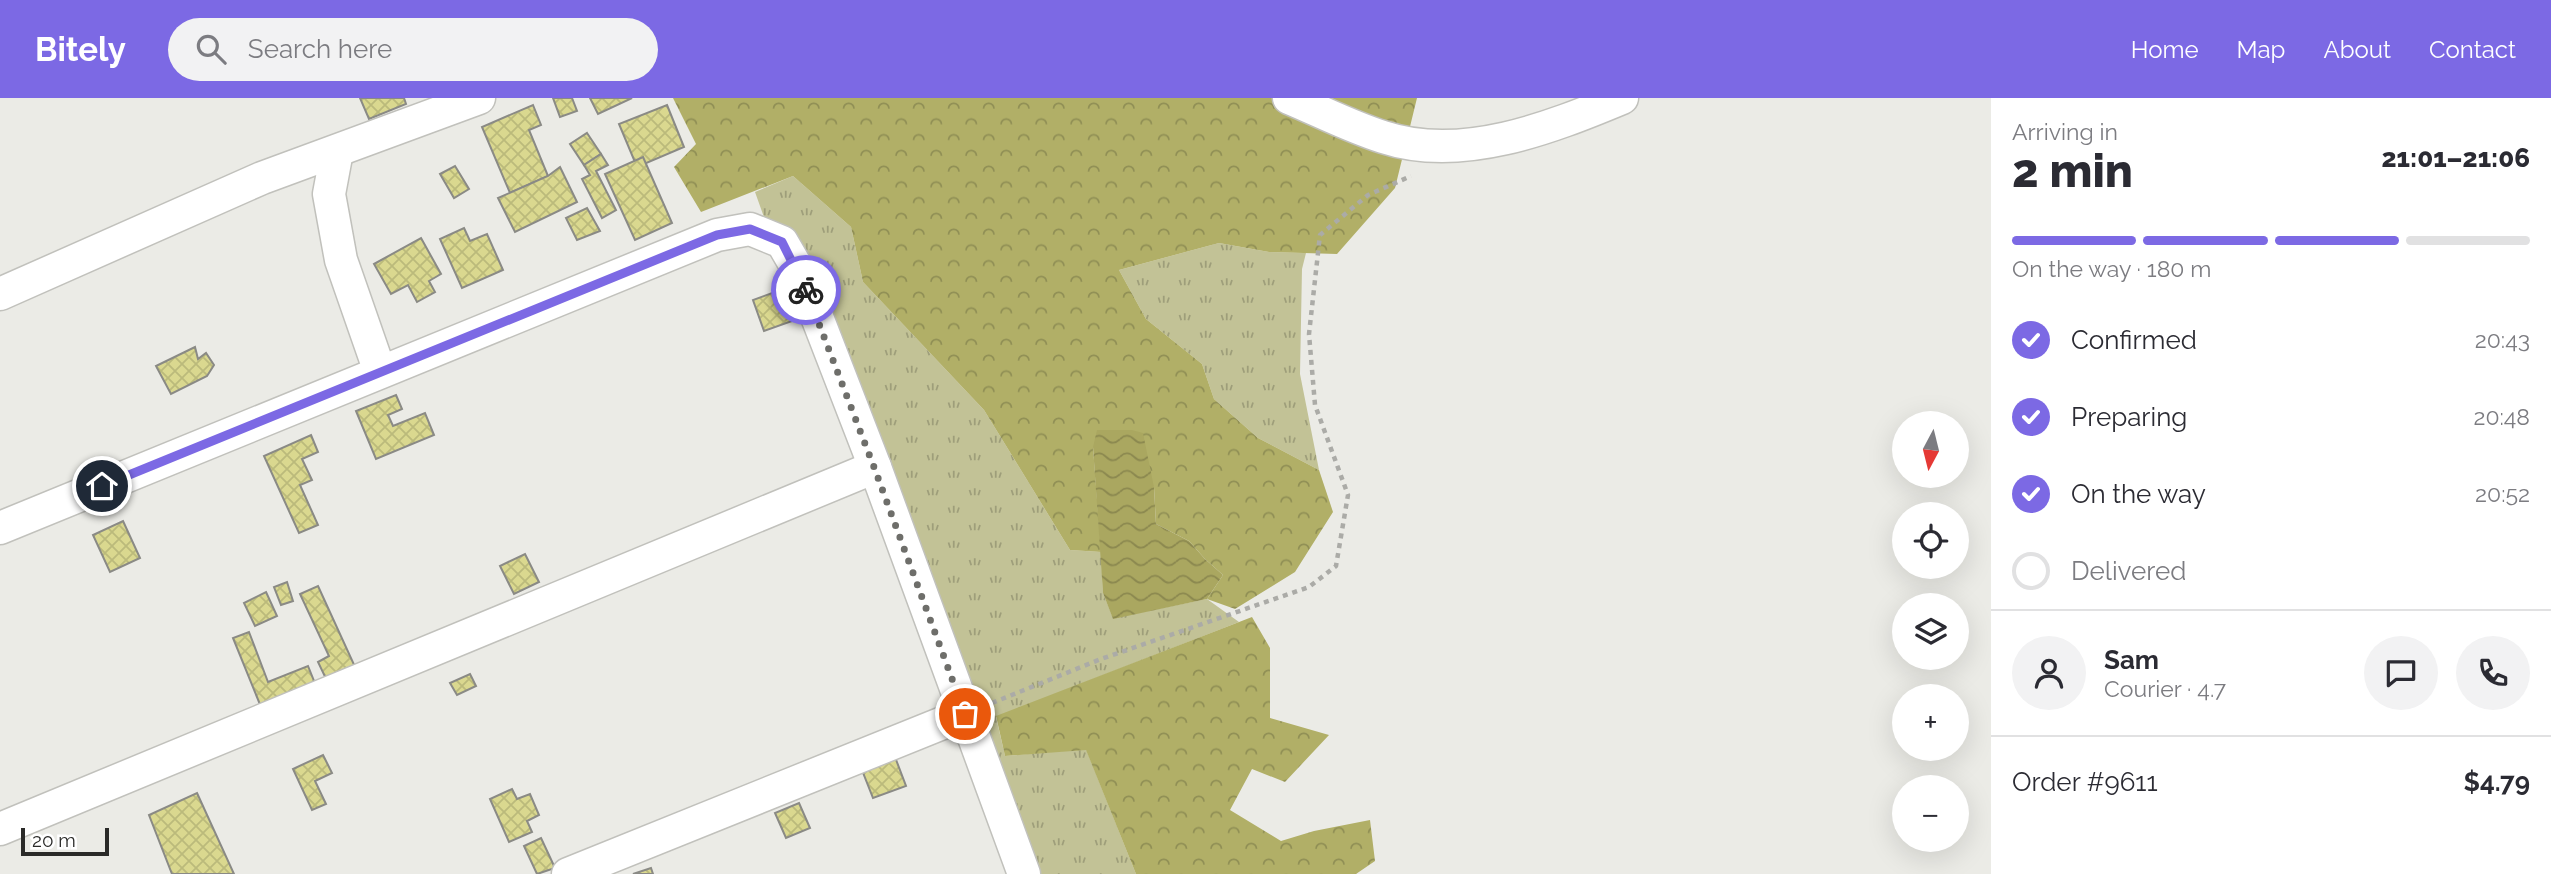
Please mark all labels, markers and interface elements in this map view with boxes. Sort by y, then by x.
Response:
search box [168,18,658,81]
text: Bitely [35,30,126,69]
icon: search [192,30,230,68]
text: Search here [248,34,392,64]
text: Home [2131,35,2199,64]
text: Map [2237,35,2285,64]
text: About [2323,35,2391,64]
text: Contact [2429,35,2516,64]
text: Arriving in [2012,118,2118,145]
text: 21:01–21:06 [2382,143,2530,173]
text: 2 min [2012,144,2133,198]
courier [771,255,841,325]
text: On the way · 180 m [2012,255,2211,282]
icon: bike [787,271,825,309]
icon: check [2012,321,2050,359]
text: Confirmed [2071,325,2197,355]
text: 20:43 [2475,326,2530,353]
icon: check [2012,398,2050,436]
text: Preparing [2071,402,2187,432]
text: 20:48 [2473,403,2530,430]
north arrow [1892,411,1969,488]
map controls [1892,411,1969,852]
pin [72,456,132,516]
icon: home [83,467,121,505]
icon: check [2012,475,2050,513]
text: On the way [2071,479,2206,509]
text: 20:52 [2475,480,2530,507]
button: locate [1892,502,1969,579]
text: Delivered [2071,556,2186,586]
button: layers [1892,593,1969,670]
button: person [2012,636,2086,710]
button: chat [2364,636,2438,710]
button: phone [2456,636,2530,710]
text: Sam [2104,645,2159,675]
text: Courier · 4.7 [2104,675,2226,702]
pin [935,684,995,744]
button: + [1892,684,1969,761]
icon: bag [946,695,984,733]
text: Order #9611 [2012,767,2158,797]
text: $4.79 [2463,767,2530,797]
button: − [1892,775,1969,852]
scale bar [21,825,108,857]
text: 20 m [32,829,76,851]

